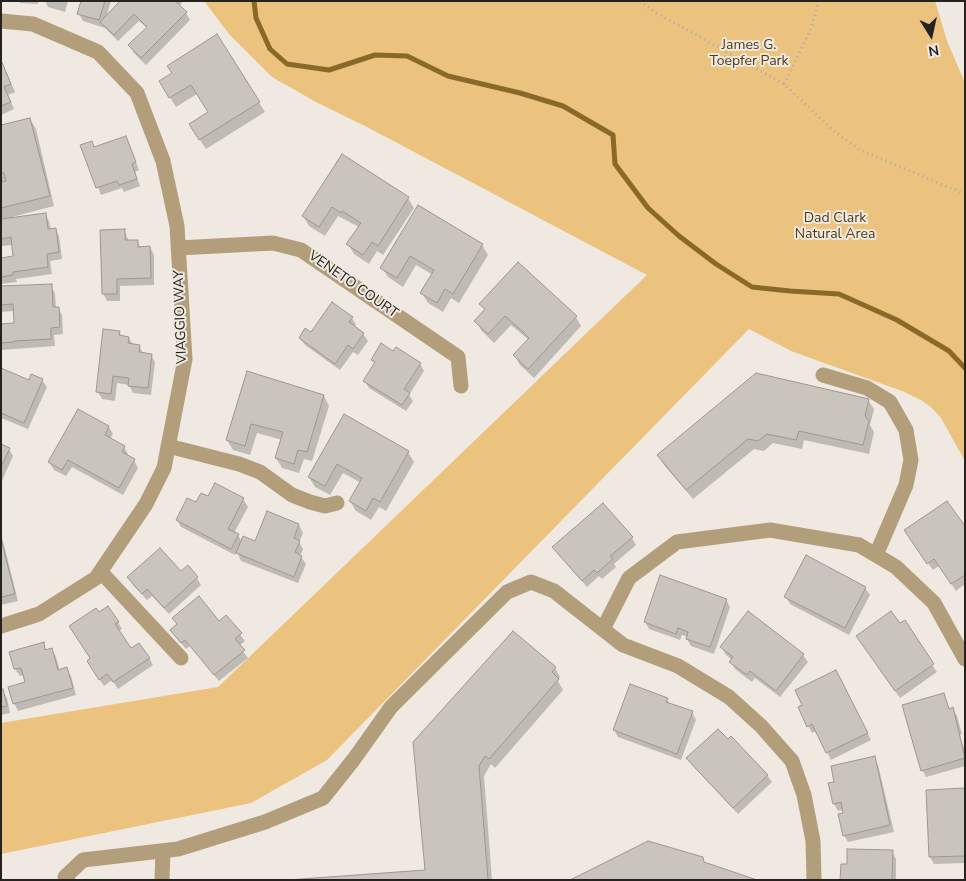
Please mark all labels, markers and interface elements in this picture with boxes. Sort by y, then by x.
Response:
north arrow [906,10,956,60]
park label: James G. Toepfer Park [709,38,789,70]
text: N [927,40,941,61]
park label: Dad Clark Natural Area [795,211,875,243]
street label: VENETO COURT [305,248,401,322]
street label: VIAGGIO WAY [171,270,191,364]

